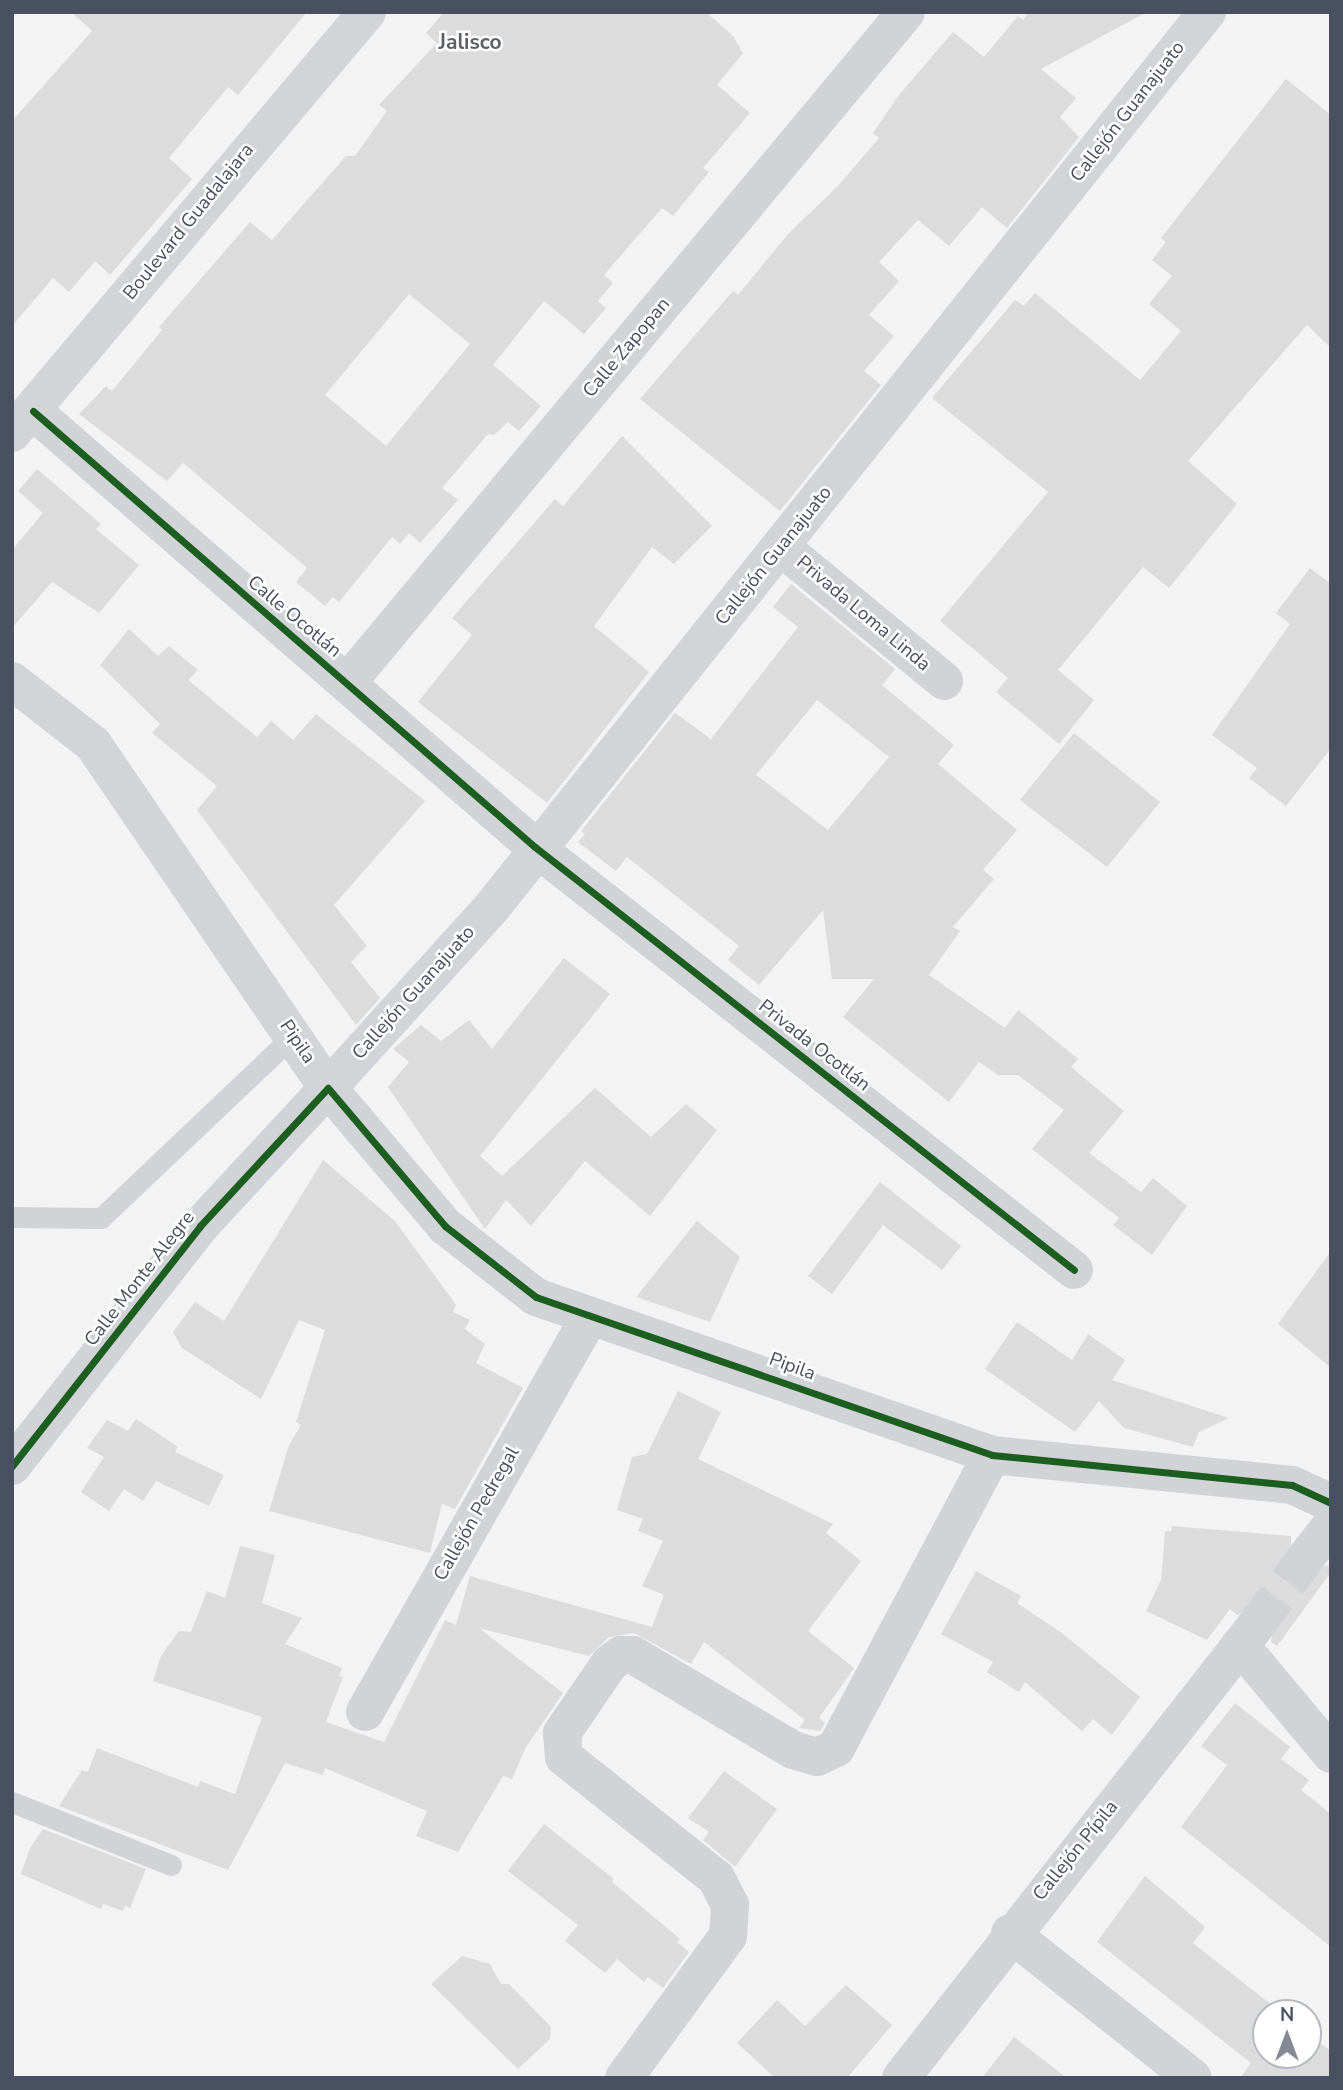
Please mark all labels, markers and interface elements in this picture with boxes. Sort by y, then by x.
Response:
district label: Jalisco [438,29,502,55]
street label: Callejón Guanajuato [1066,37,1190,187]
street label: Boulevard Guadalajara [119,139,259,305]
street label: Calle Zapopan [579,293,675,403]
street label: Callejón Guanajuato [711,482,837,630]
street label: Privada Loma Linda [792,551,934,677]
street label: Calle Ocotlán [242,571,346,663]
street label: Callejón Guanajuato [348,921,480,1065]
street label: Privada Ocotlán [754,995,874,1097]
street label: Pipila [274,1016,320,1068]
street label: Calle Monte Alegre [80,1207,200,1351]
street label: Pipila [766,1348,818,1386]
street label: Callejón Pedregal [429,1443,525,1585]
street label: Callejón Pípila [1029,1796,1123,1906]
north arrow [1252,1999,1322,2069]
text: N [1280,2002,1294,2028]

